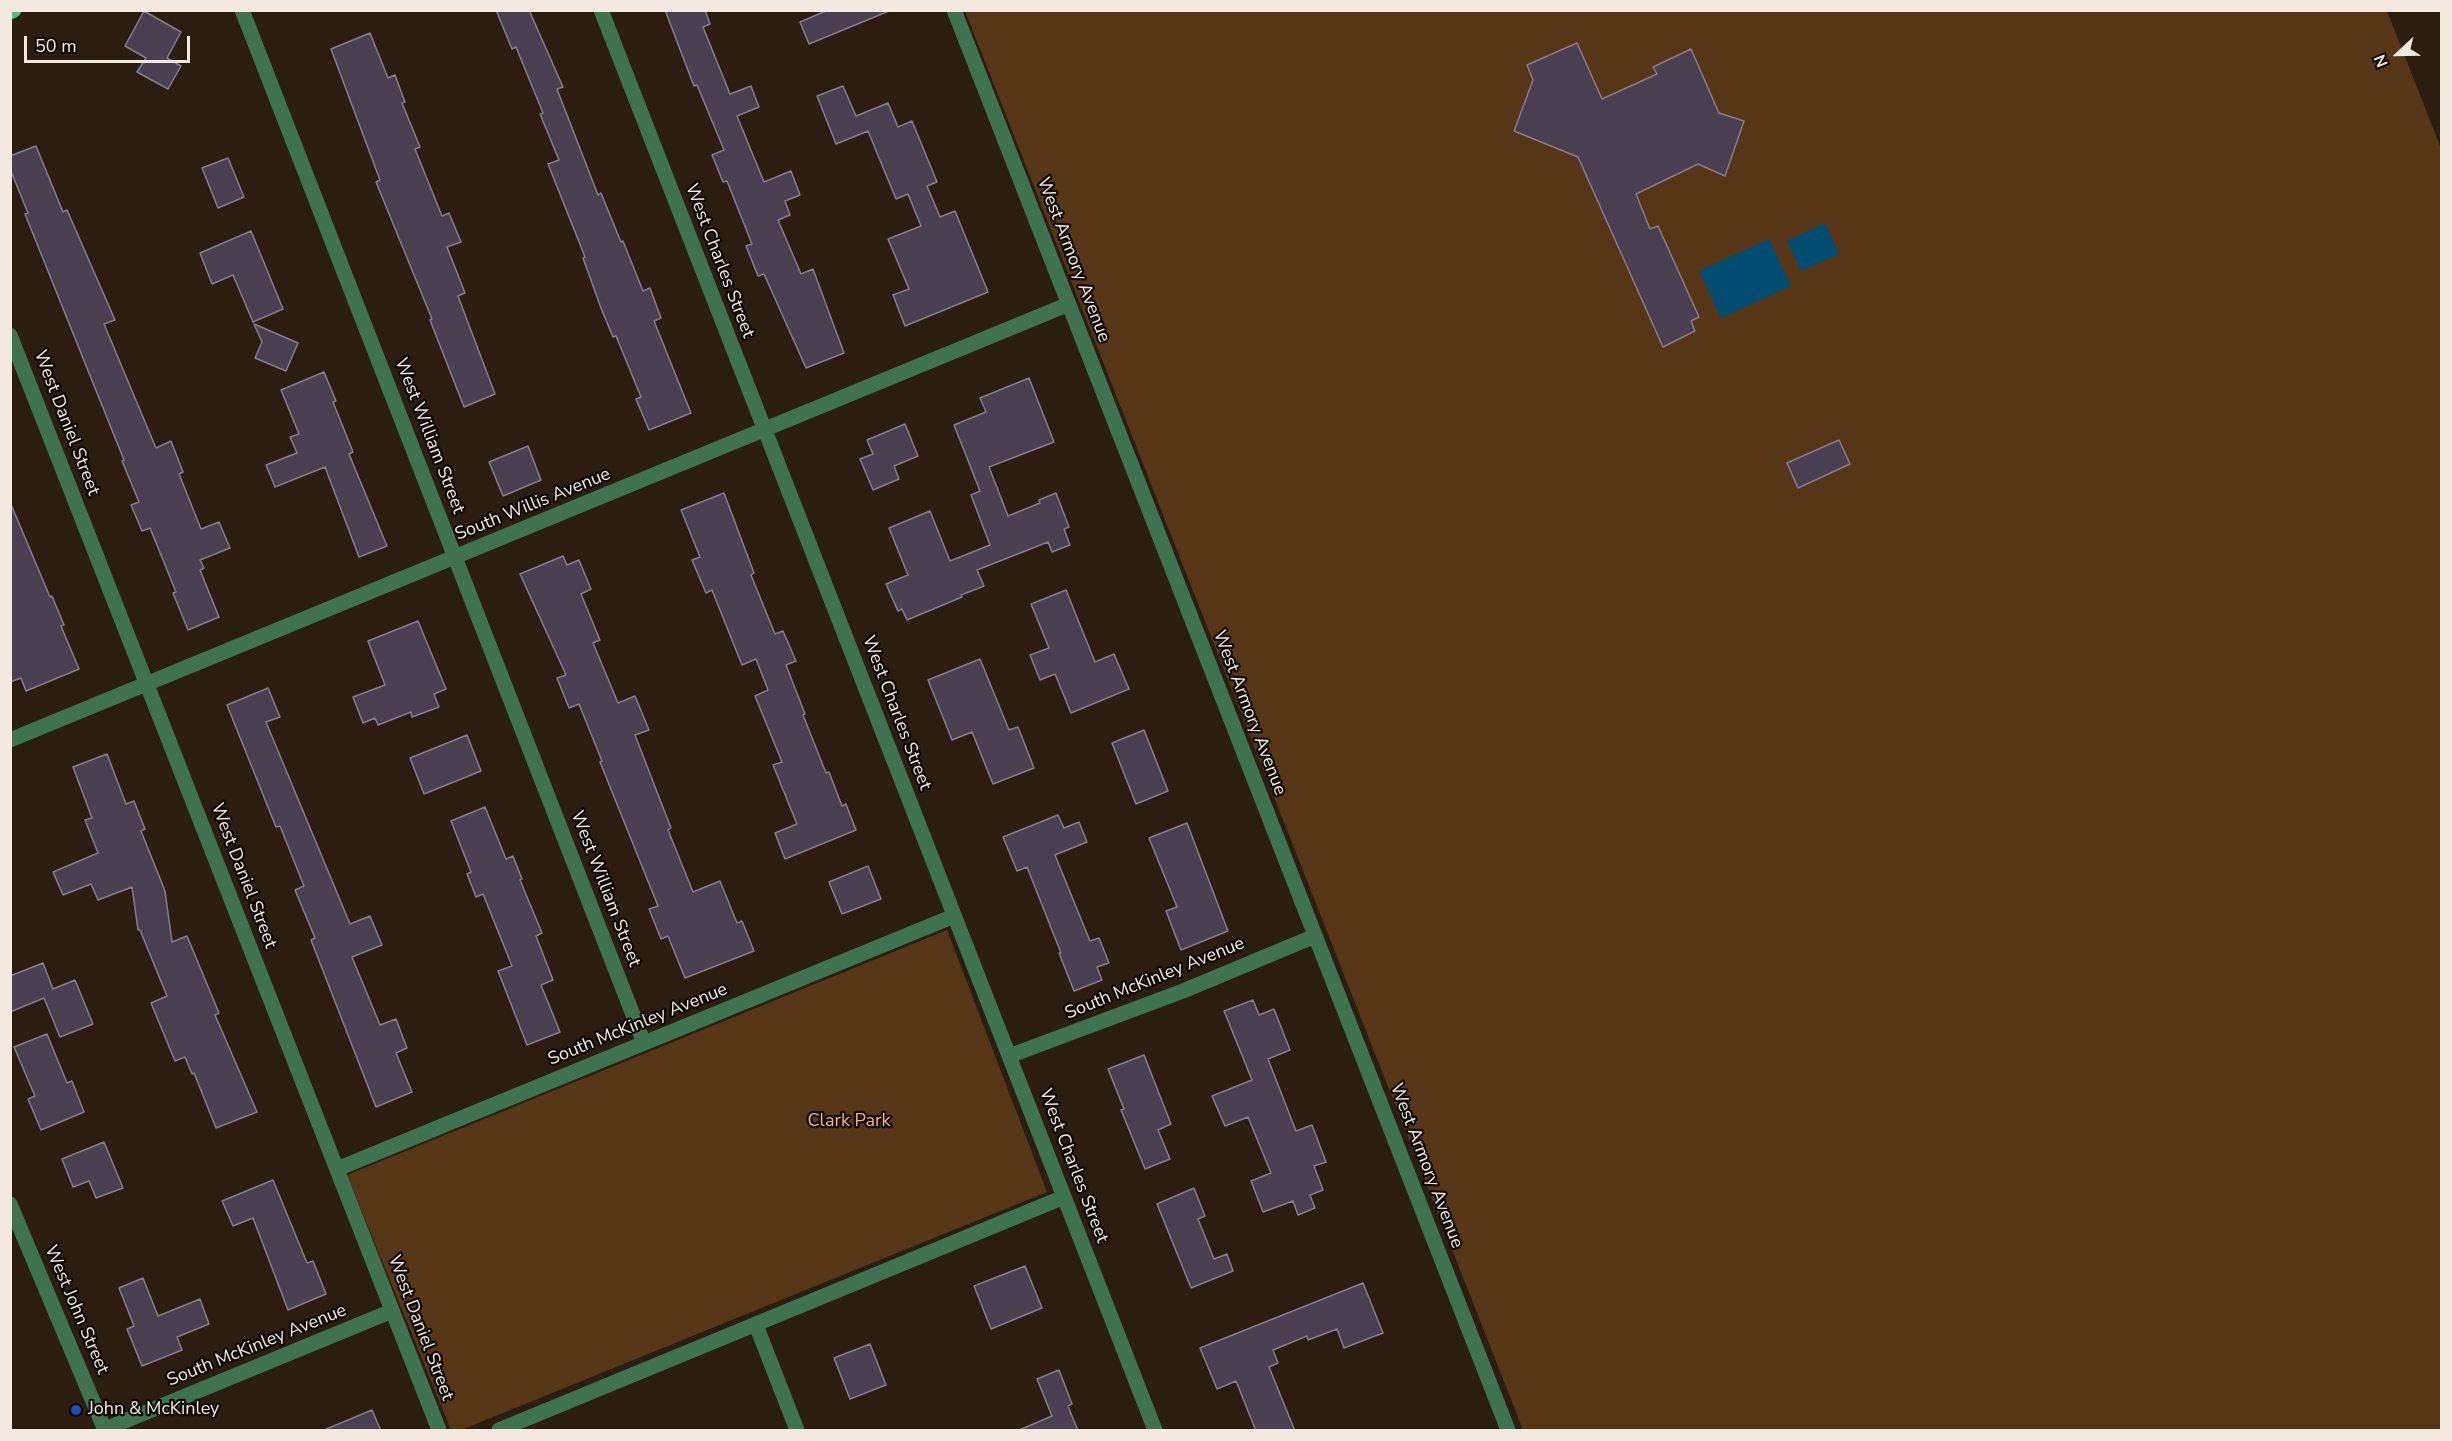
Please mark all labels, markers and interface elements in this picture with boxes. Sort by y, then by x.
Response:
scale bar [27,24,194,62]
north arrow [2368,24,2428,84]
text: 50 m [35,34,77,58]
text: N [2369,51,2394,70]
street label: West Armory Avenue [1032,174,1114,346]
street label: West Charles Street [680,181,758,341]
street label: West Daniel Street [28,347,104,499]
street label: West William Street [389,355,469,517]
street label: South Willis Avenue [452,464,614,546]
street label: West Armory Avenue [1208,627,1290,799]
street label: West Charles Street [857,633,935,793]
street label: West Daniel Street [205,800,281,952]
street label: West William Street [565,808,645,970]
street label: South McKinley Avenue [1062,933,1248,1025]
street label: South McKinley Avenue [545,979,731,1071]
street label: West Armory Avenue [1385,1080,1467,1252]
street label: West Charles Street [1034,1086,1112,1246]
park label: Clark Park [808,1111,890,1133]
street label: West John Street [39,1242,113,1378]
street label: West Daniel Street [382,1252,458,1404]
street label: South McKinley Avenue [164,1300,350,1392]
place label: John & McKinley [88,1399,219,1421]
marker: John & McKinley [69,1403,83,1417]

